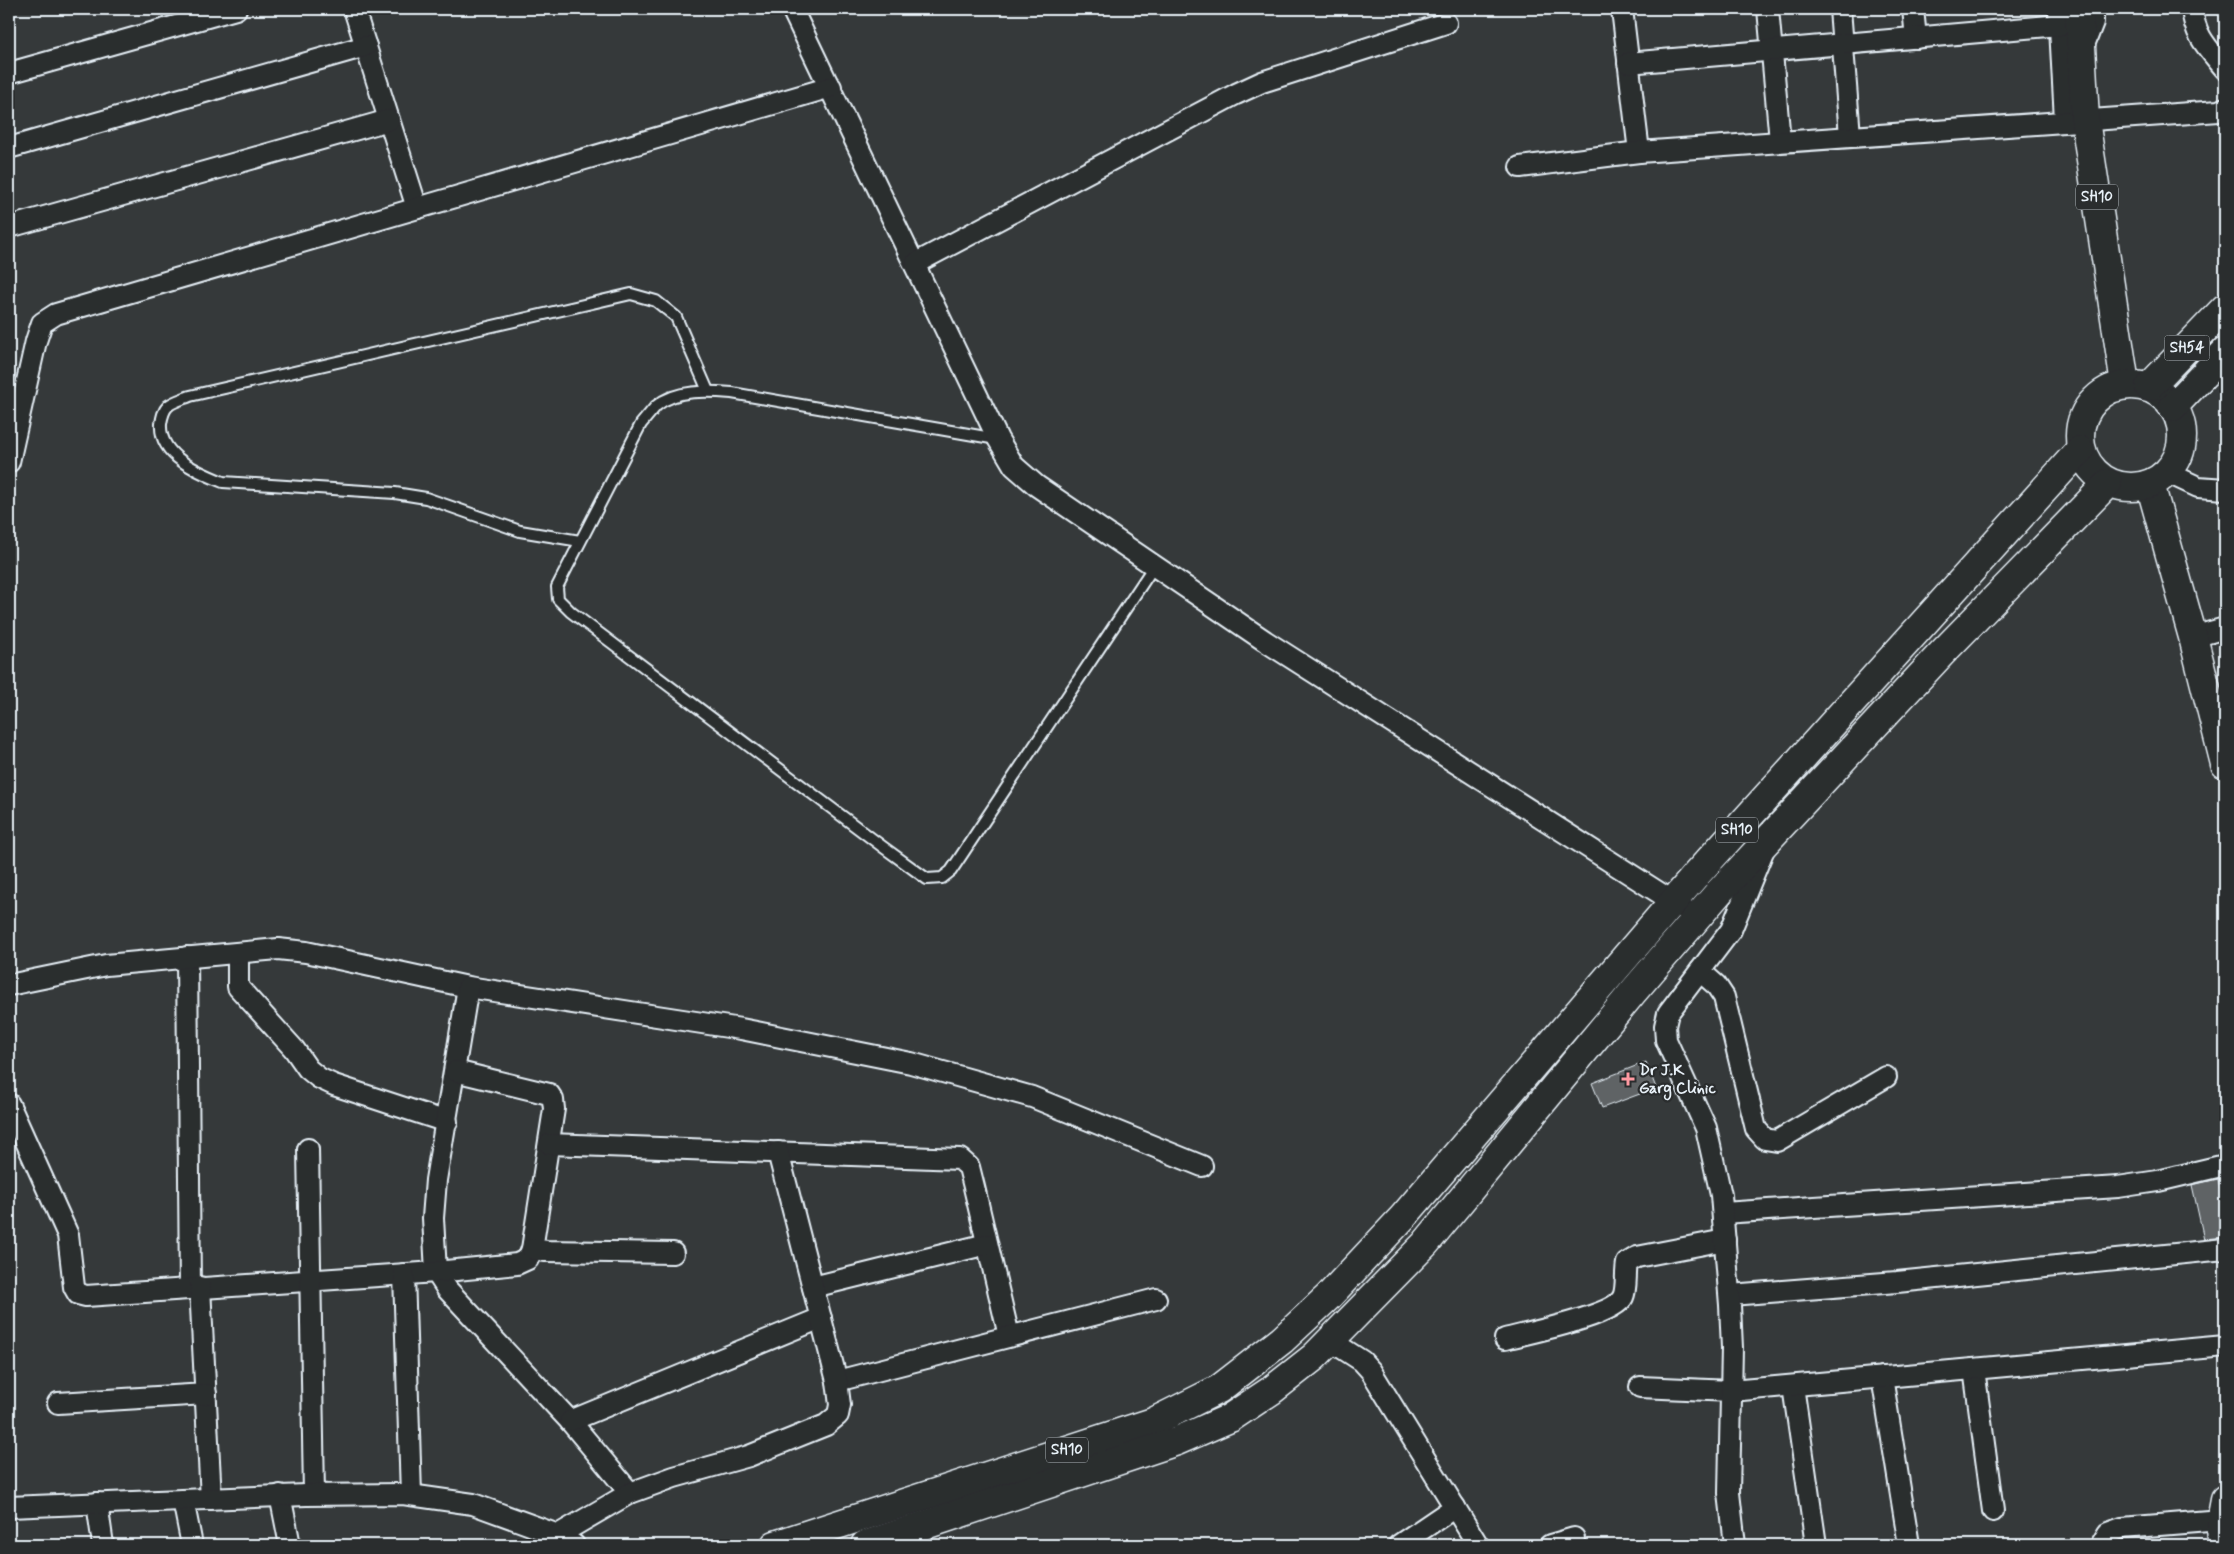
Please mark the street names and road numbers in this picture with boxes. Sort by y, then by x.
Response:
road number: SH10 [2076,184,2118,210]
road number: SH54 [2164,336,2210,360]
road number: SH10 [1716,818,1758,842]
road number: SH10 [1046,1438,1088,1462]

